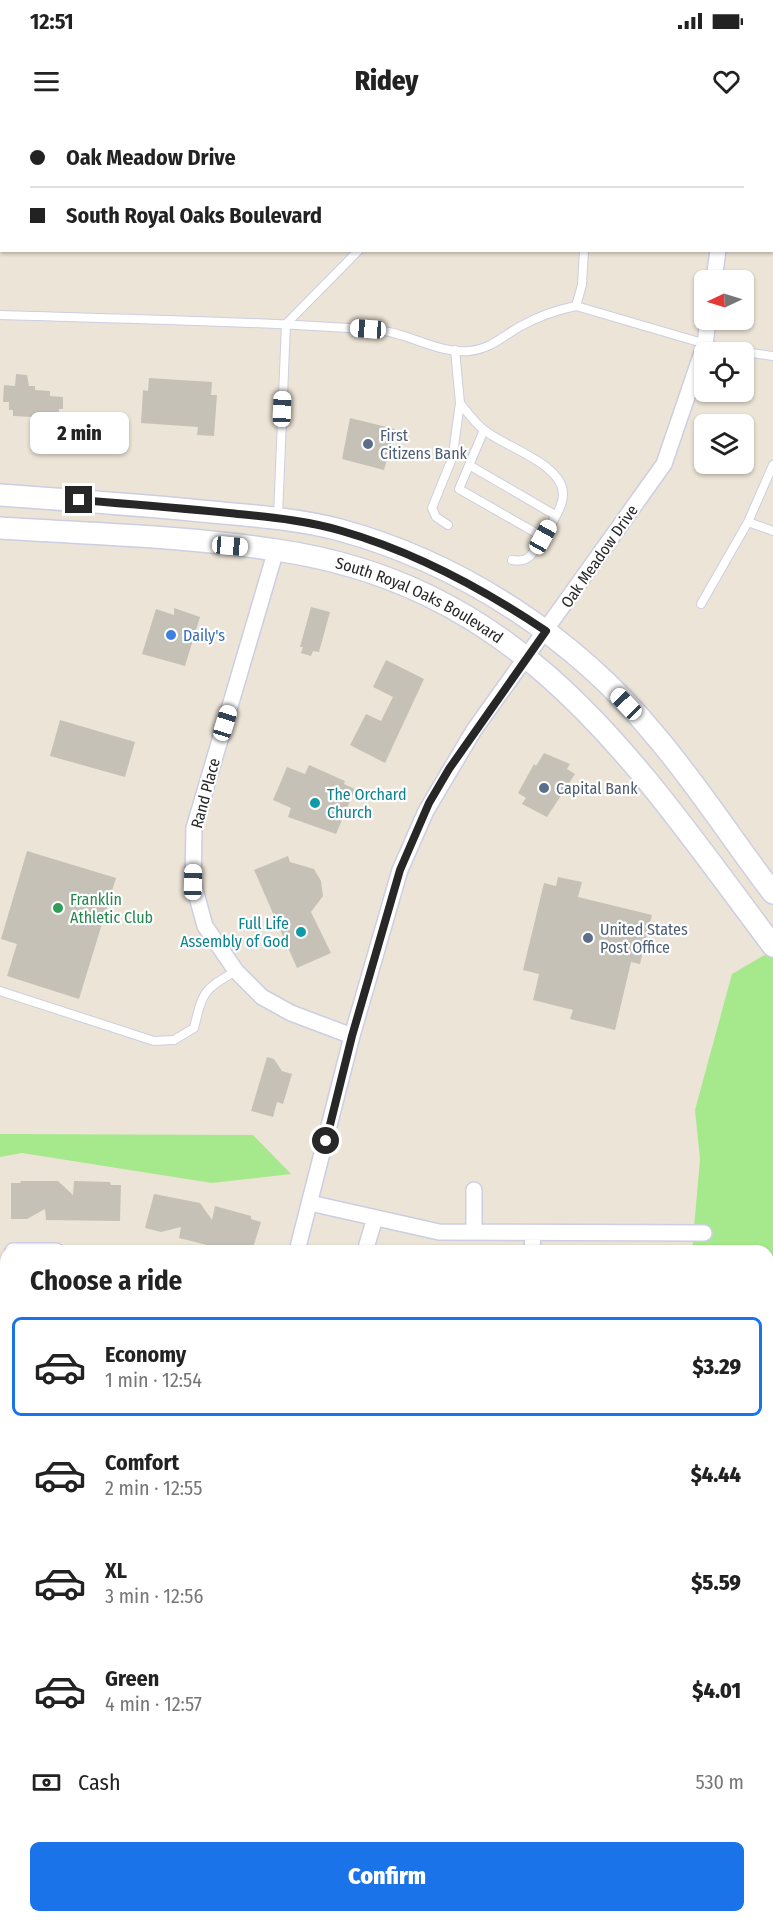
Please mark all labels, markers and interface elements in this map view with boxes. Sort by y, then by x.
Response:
text: 12:51 [30,8,74,35]
icon: menu [30,65,63,98]
text: Ridey [355,65,418,97]
icon: heart [710,65,743,98]
text: Oak Meadow Drive [66,144,236,171]
text: South Royal Oaks Boulevard [66,202,322,229]
north arrow [694,270,754,330]
map controls [694,270,754,474]
car [349,319,387,339]
button: locate [694,342,754,402]
car [272,391,292,427]
callout: 2 min [29,413,128,455]
button: layers [694,414,754,474]
text: 2 min [57,421,102,445]
place label: First Citizens Bank [380,426,468,463]
marker: First Citizens Bank [361,437,375,451]
route end [65,486,92,513]
street label: Oak Meadow Drive [557,501,642,611]
car [526,517,560,557]
car [211,535,249,557]
street label: South Royal Oaks Boulevard [334,553,507,647]
place label: Daily's [183,626,225,645]
marker: Daily's [164,628,178,642]
car [607,685,645,723]
car [211,703,239,743]
street label: Rand Place [187,756,224,830]
place label: Capital Bank [556,779,638,798]
marker: Capital Bank [537,781,551,795]
place label: The Orchard Church [327,785,407,822]
marker: The Orchard Church [308,796,322,810]
car [184,864,202,900]
place label: Franklin Athletic Club [70,890,153,927]
marker: Franklin Athletic Club [51,901,65,915]
place label: Full Life Assembly of God [180,914,289,951]
place label: United States Post Office [600,920,688,957]
marker: Full Life Assembly of God [294,925,308,939]
marker: United States Post Office [581,931,595,945]
route start [312,1127,339,1154]
text: Choose a ride [30,1265,182,1297]
icon: car [33,1340,87,1394]
text: Economy [105,1341,186,1368]
text: $3.29 [692,1353,741,1380]
text: 1 min · 12:54 [105,1368,202,1392]
icon: car [33,1448,87,1502]
text: Comfort [105,1449,179,1476]
text: $4.44 [691,1461,741,1488]
text: 2 min · 12:55 [105,1476,202,1500]
icon: car [33,1556,87,1610]
text: XL [105,1557,127,1584]
text: $5.59 [691,1569,741,1596]
text: 3 min · 12:56 [105,1584,203,1608]
icon: car [33,1664,87,1718]
text: Green [105,1665,159,1692]
text: $4.01 [692,1677,741,1704]
text: 4 min · 12:57 [105,1692,202,1716]
icon: cash [30,1766,63,1799]
text: Cash [78,1769,121,1796]
text: 530 m [695,1770,744,1794]
button: Confirm [30,1842,744,1911]

